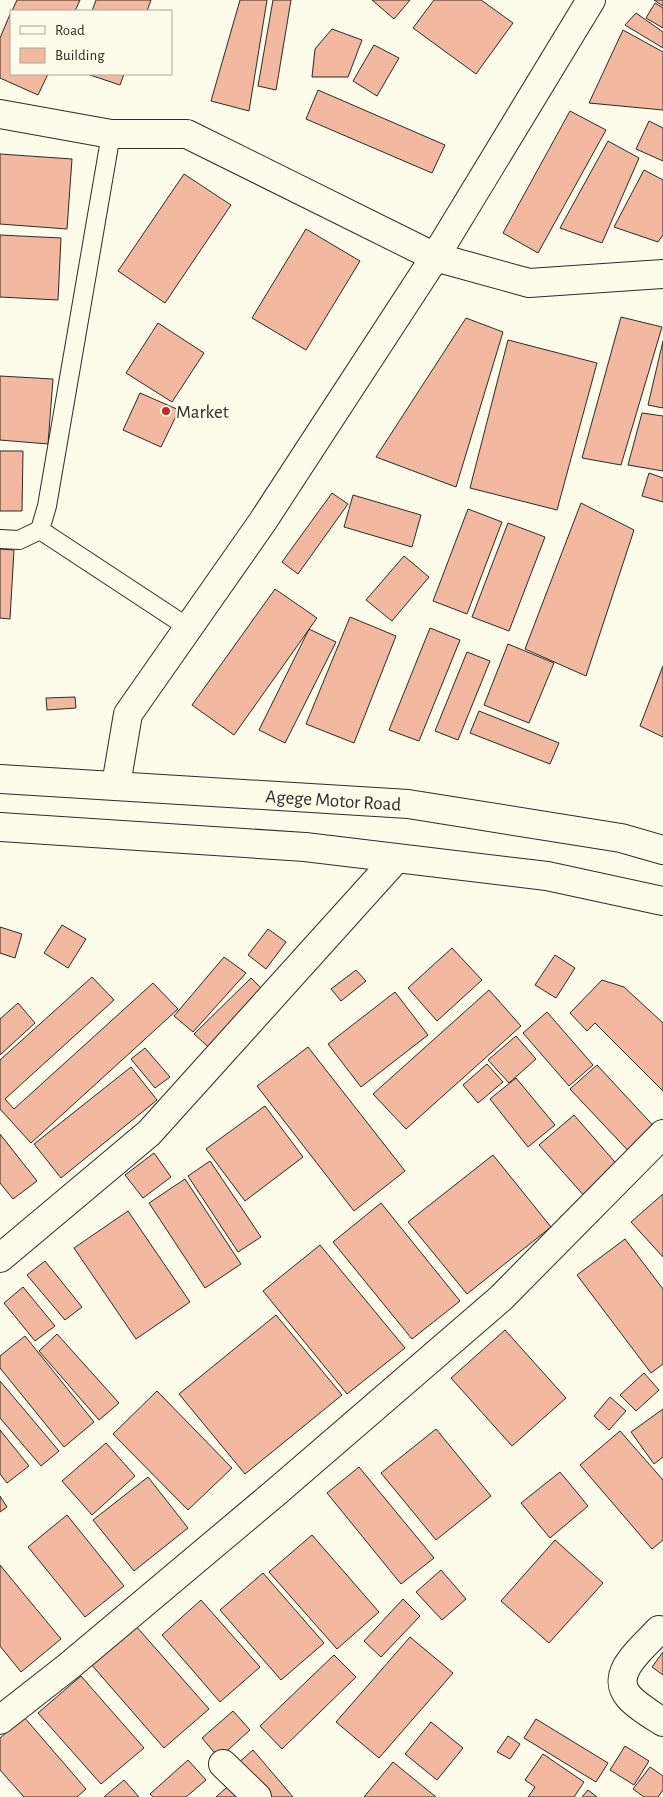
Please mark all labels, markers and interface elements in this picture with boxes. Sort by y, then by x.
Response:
legend [10,10,172,75]
text: Road [55,23,85,38]
text: Building [55,48,105,63]
place label: Market [176,403,229,422]
marker: Market [160,405,172,417]
street label: Agege Motor Road [265,787,402,815]

